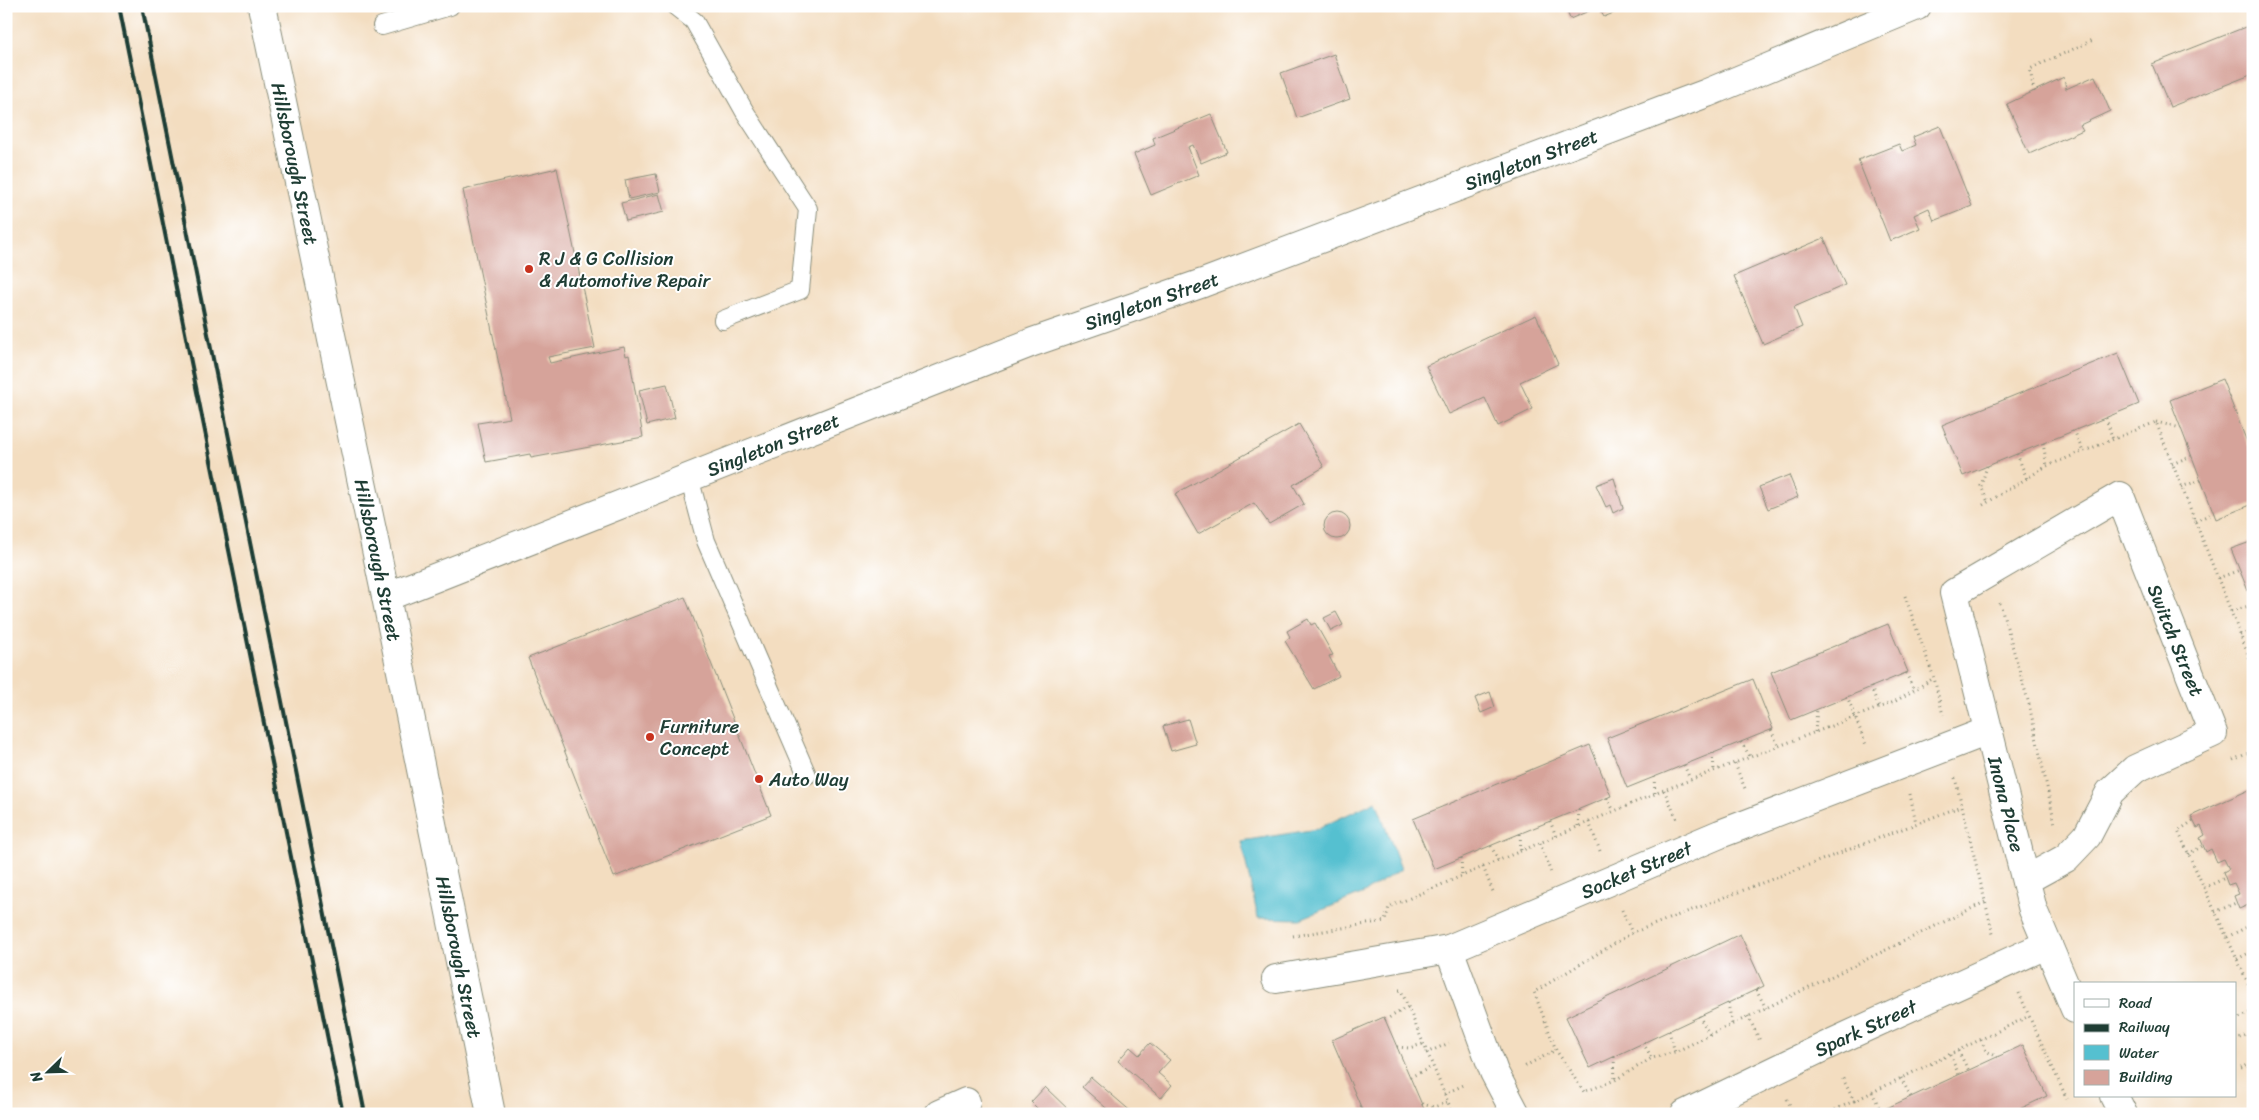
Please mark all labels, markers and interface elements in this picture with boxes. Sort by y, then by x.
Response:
street label: Hillsborough Street [261,79,328,248]
street label: Singleton Street [1460,120,1603,200]
place label: R J & G Collision & Automotive Repair [539,242,712,297]
street label: Singleton Street [1080,262,1224,340]
marker: R J & G Collision & Automotive Repair [523,263,535,275]
street label: Singleton Street [702,404,845,486]
street label: Hillsborough Street [345,476,411,644]
street label: Switch Street [2138,579,2213,701]
place label: Furniture Concept [660,710,739,765]
marker: Furniture Concept [644,731,656,743]
street label: Inona Place [1978,752,2034,856]
place label: Auto Way [768,763,849,796]
marker: Auto Way [753,773,765,785]
street label: Socket Street [1576,831,1699,908]
street label: Hillsborough Street [426,873,491,1041]
legend [2074,982,2236,1098]
street label: Spark Street [1809,990,1924,1066]
text: Road [2119,990,2152,1016]
text: Railway [2119,1014,2170,1040]
text: Water [2119,1040,2159,1066]
north arrow [22,1048,72,1098]
text: Building [2119,1064,2173,1090]
text: N [23,1067,50,1087]

